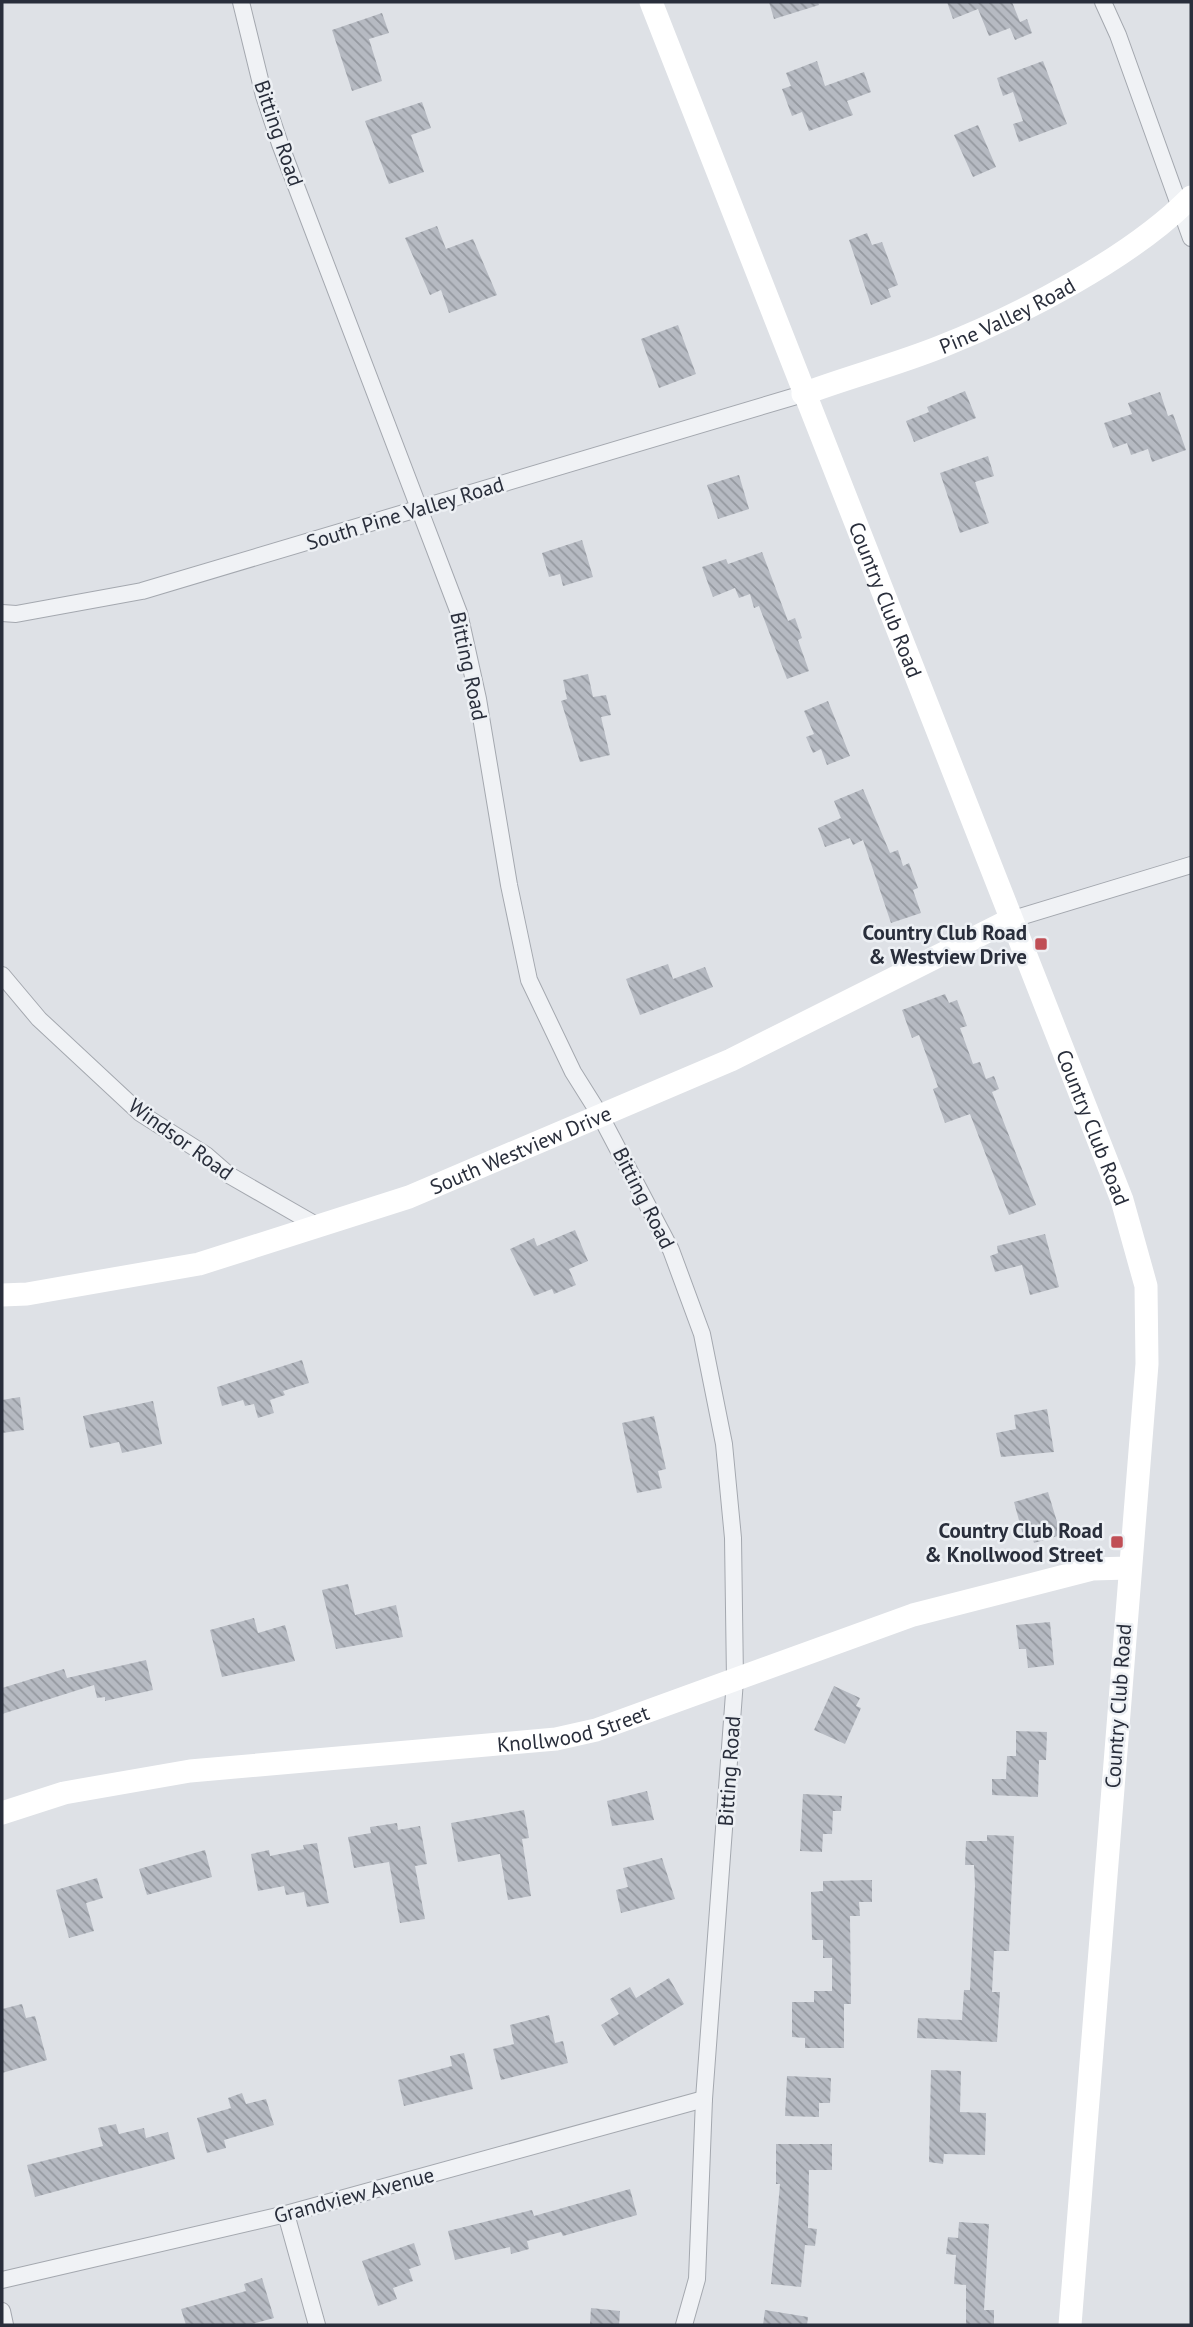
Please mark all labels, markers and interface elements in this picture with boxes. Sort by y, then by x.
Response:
street label: Bitting Road [248,76,310,190]
street label: Pine Valley Road [935,271,1080,360]
street label: South Pine Valley Road [303,470,507,556]
street label: Country Club Road [843,518,929,681]
street label: Bitting Road [444,609,494,723]
place label: Country Club Road & Westview Drive [863,919,1027,970]
marker: Country Club Road & Westview Drive [1033,936,1049,952]
street label: Country Club Road [1051,1045,1136,1209]
street label: Windsor Road [123,1092,239,1186]
street label: South Westview Drive [425,1099,615,1200]
street label: Bitting Road [607,1143,681,1253]
place label: Country Club Road & Knollwood Street [924,1517,1104,1568]
marker: Country Club Road & Knollwood Street [1109,1534,1125,1550]
street label: Country Club Road [1099,1623,1137,1789]
street label: Knollwood Street [496,1698,653,1758]
street label: Bitting Road [712,1715,746,1827]
street label: Grandview Avenue [271,2161,437,2229]

